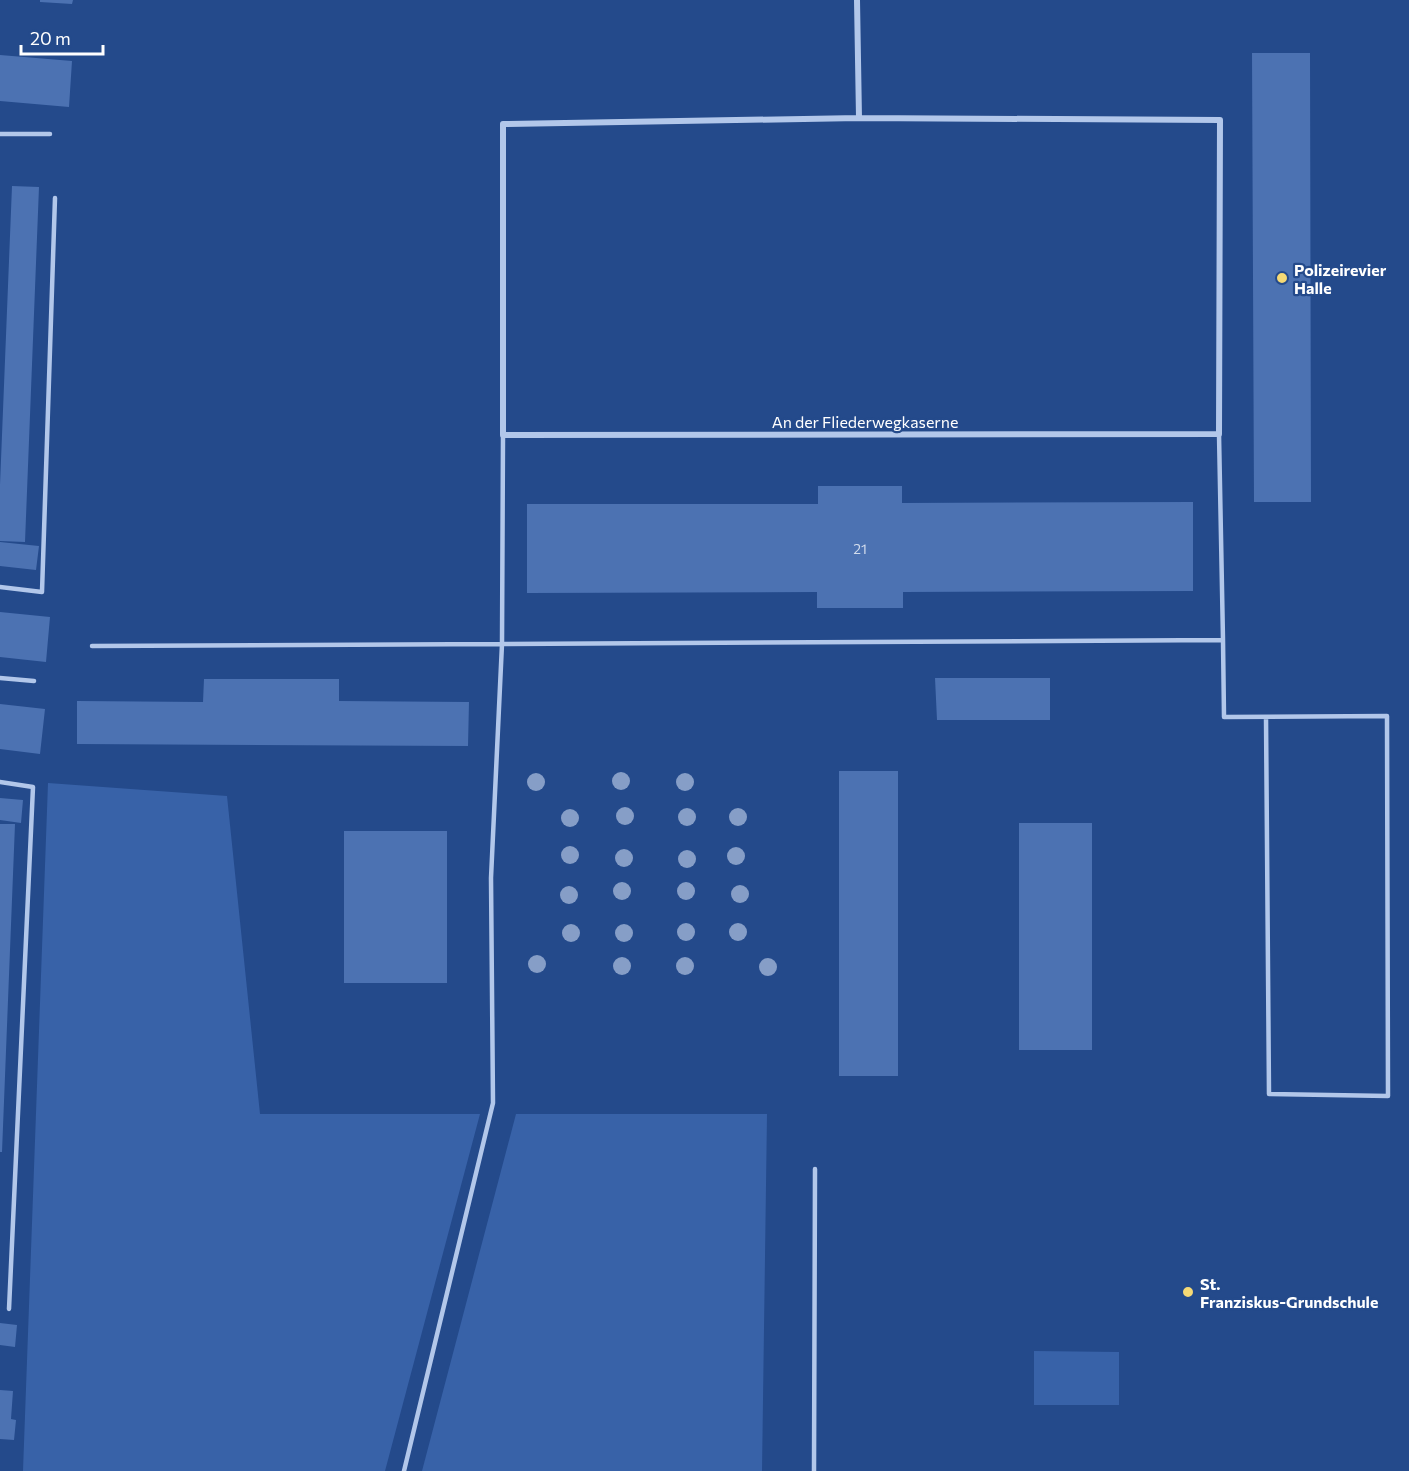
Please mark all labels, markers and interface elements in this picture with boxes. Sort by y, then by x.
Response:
scale bar [21,18,104,56]
text: 20 m [30,27,71,49]
place label: Polizeirevier Halle [1294,260,1387,297]
marker: Polizeirevier Halle [1275,271,1289,285]
street label: An der Fliederwegkaserne [772,412,958,431]
house number: 21 [853,540,867,557]
place label: St. Franziskus-Grundschule [1200,1274,1378,1311]
marker: St. Franziskus-Grundschule [1181,1285,1195,1299]

